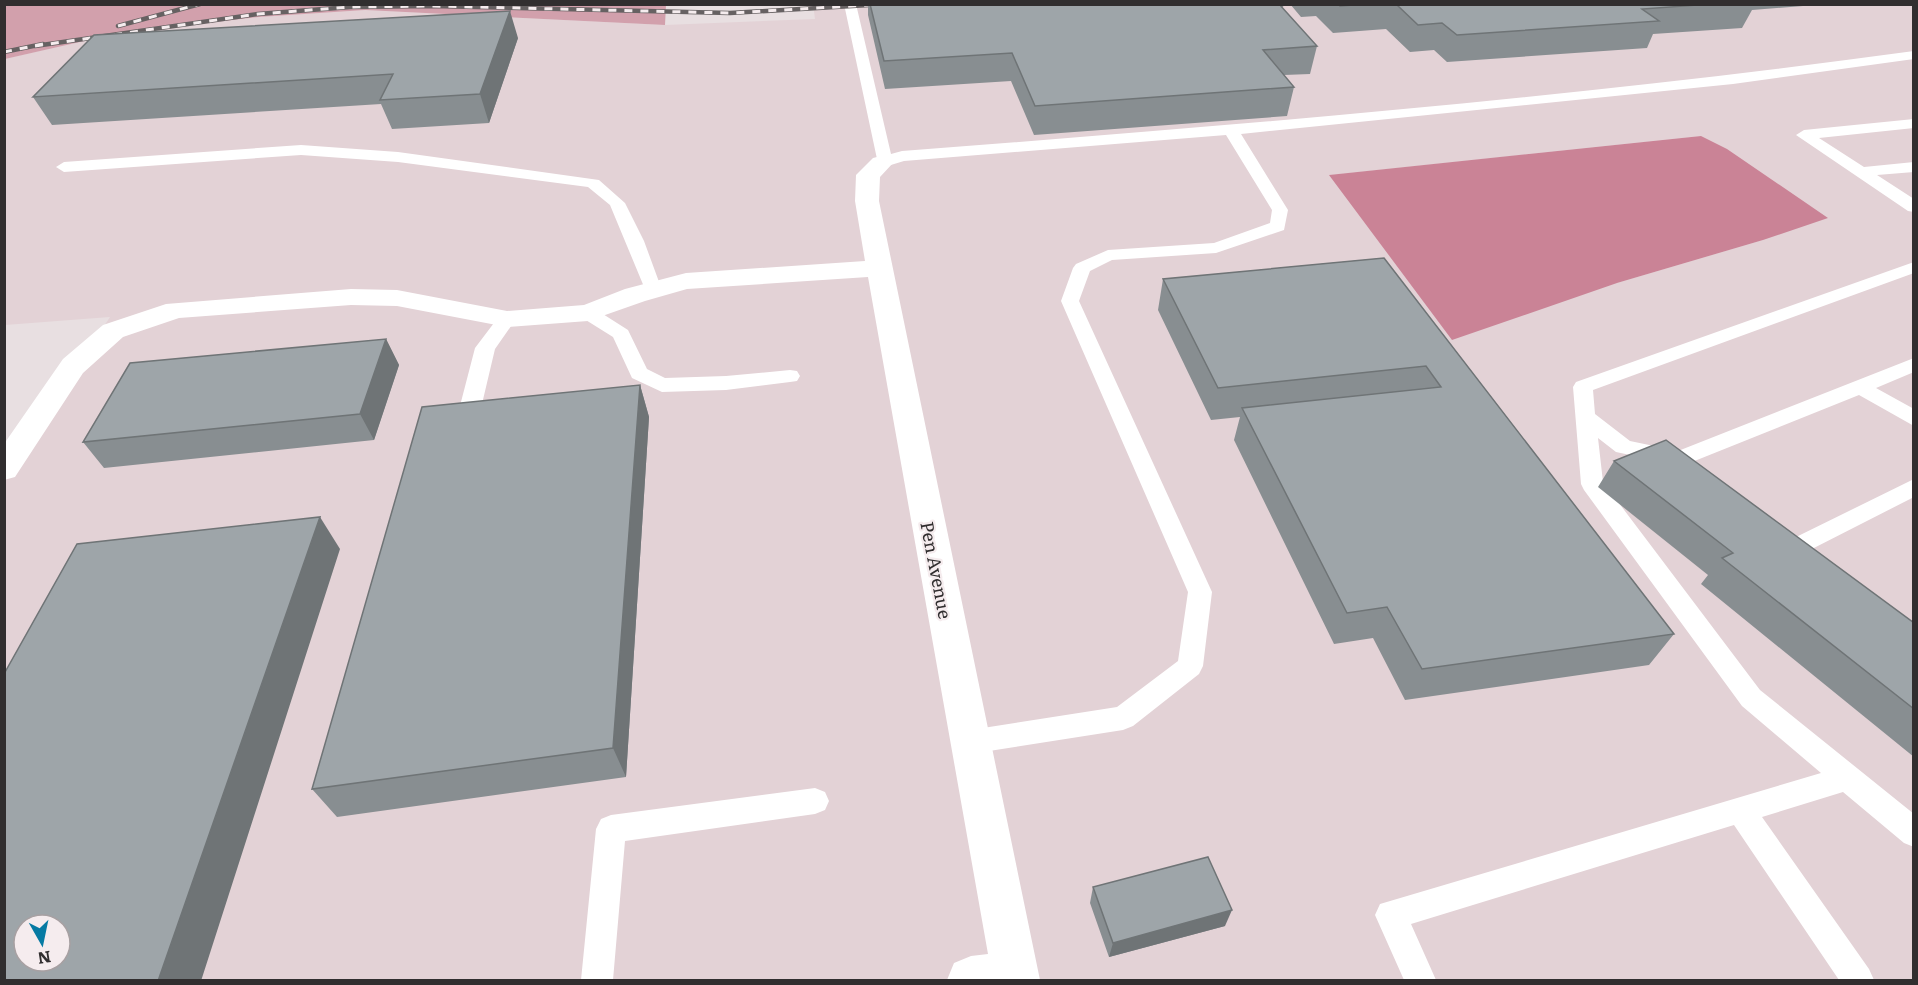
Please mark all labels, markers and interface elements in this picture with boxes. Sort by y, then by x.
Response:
street label: Pen Avenue [914,519,960,621]
north arrow [12,913,72,973]
text: N [36,946,53,972]

